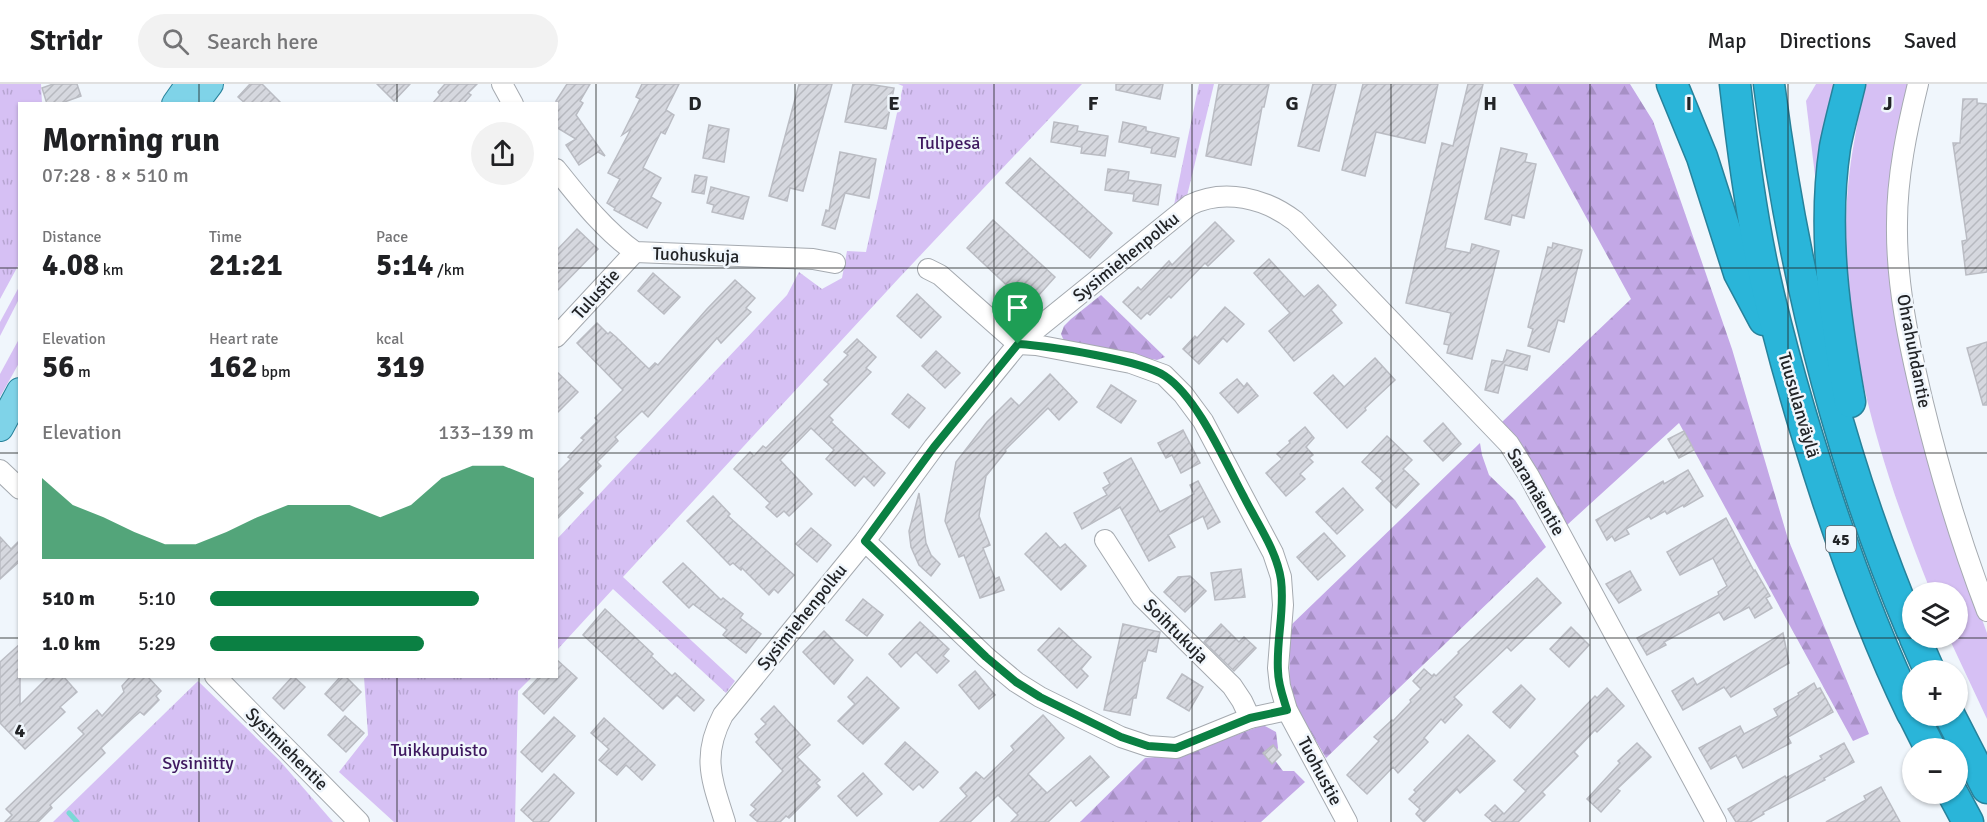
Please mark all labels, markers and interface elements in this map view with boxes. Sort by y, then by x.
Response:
search box [138,14,558,68]
text: Stridr [30,24,102,58]
icon: search [159,25,192,58]
text: Search here [207,28,318,55]
text: Map [1708,28,1746,54]
text: Directions [1779,28,1871,54]
text: Saved [1904,28,1957,54]
text: D [688,91,702,116]
text: E [888,91,900,116]
text: F [1088,91,1099,116]
text: G [1285,91,1299,116]
text: H [1483,91,1497,116]
text: I [1686,91,1692,116]
text: J [1883,91,1893,116]
text: Morning run [42,120,220,161]
button: share [471,122,534,185]
park label: Tulipesä [918,132,980,154]
text: 07:28 · 8 × 510 m [42,163,189,188]
street label: Sysimiehenpolku [1068,207,1184,307]
text: Distance [42,227,102,247]
text: Time [209,227,242,247]
text: Pace [376,227,408,247]
street label: Tuohuskuja [652,242,740,268]
text: 4.08 [42,247,99,284]
text: 21:21 [209,247,283,284]
text: 5:14 [376,247,433,284]
text: km [99,260,124,280]
text: /km [433,260,465,280]
street label: Tulustie [568,264,624,324]
pin [992,282,1043,344]
icon: arrive [1001,291,1034,324]
street label: Ohrahuhdantie [1892,292,1936,410]
text: Elevation [42,329,106,349]
text: Heart rate [209,329,278,349]
text: kcal [376,329,404,349]
text: 56 [42,349,74,386]
text: 162 [209,349,258,386]
text: 319 [376,349,425,386]
street label: Tuusulanväylä [1773,350,1825,460]
text: m [74,362,91,382]
text: bpm [258,362,291,382]
text: Elevation [42,420,122,445]
text: 133–139 m [438,420,534,445]
street label: Saramäentie [1502,444,1570,540]
road number: 45 [1826,526,1856,552]
street label: Sysimiehenpolku [752,559,852,675]
map controls [1902,582,1968,804]
button: layers [1902,582,1968,648]
text: 510 m [42,586,95,611]
text: 5:10 [138,586,176,611]
street label: Soihtukuja [1139,594,1213,668]
text: 1.0 km [42,631,100,656]
text: 5:29 [138,631,176,656]
button: + [1902,660,1968,726]
street label: Sysimiehentie [241,703,333,795]
text: 4 [15,718,26,743]
street label: Tuohustie [1293,733,1347,809]
button: − [1902,738,1968,804]
park label: Tuikkupuisto [390,739,488,761]
park label: Sysiniitty [162,752,234,774]

